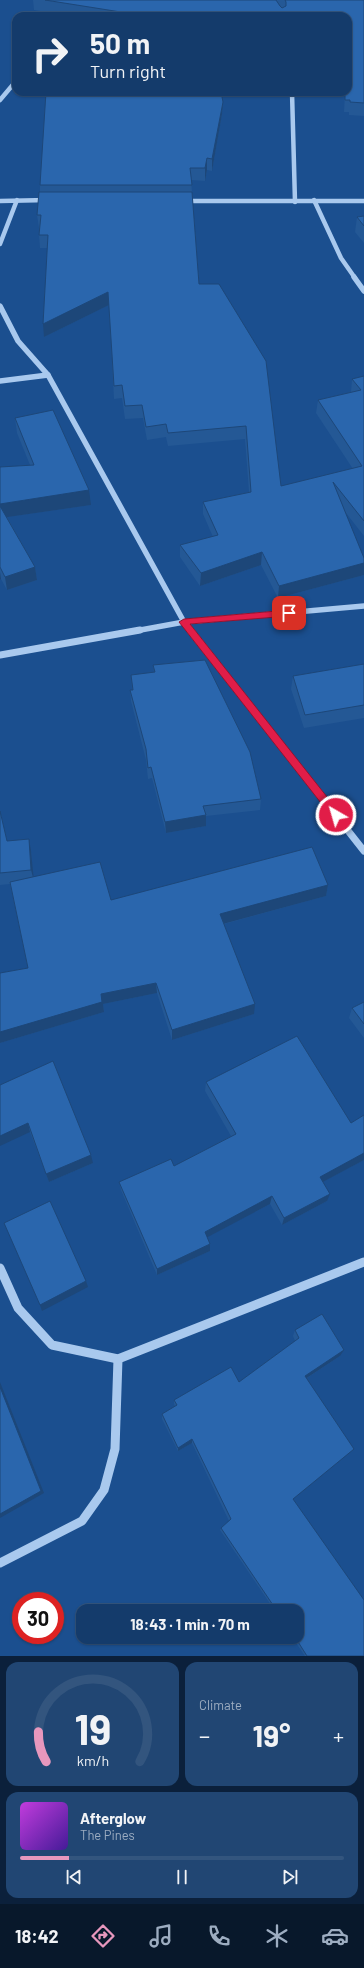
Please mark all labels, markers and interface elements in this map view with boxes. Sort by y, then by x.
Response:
text: 50 m [90,26,150,60]
icon: right [24,28,76,80]
text: Turn right [90,60,166,82]
pin [272,596,306,630]
icon: arrive [278,602,300,624]
position arrow [315,794,357,836]
speed limit sign: 30 [12,1592,64,1644]
text: 18:43 · 1 min · 70 m [130,1615,250,1633]
text: Climate [199,1697,242,1713]
text: 19 [74,1703,111,1753]
text: 19° [253,1717,290,1753]
text: − [199,1722,210,1748]
text: + [333,1722,344,1748]
text: km/h [76,1752,109,1769]
text: Afterglow [80,1809,146,1827]
text: The Pines [80,1827,135,1843]
icon: previous [63,1866,85,1888]
icon: pause [171,1866,193,1888]
icon: next [279,1866,301,1888]
icon: directions [89,1922,117,1950]
icon: music [147,1922,175,1950]
icon: phone [205,1922,233,1950]
icon: climate [263,1922,291,1950]
icon: car [321,1922,349,1950]
text: 18:42 [15,1925,59,1947]

